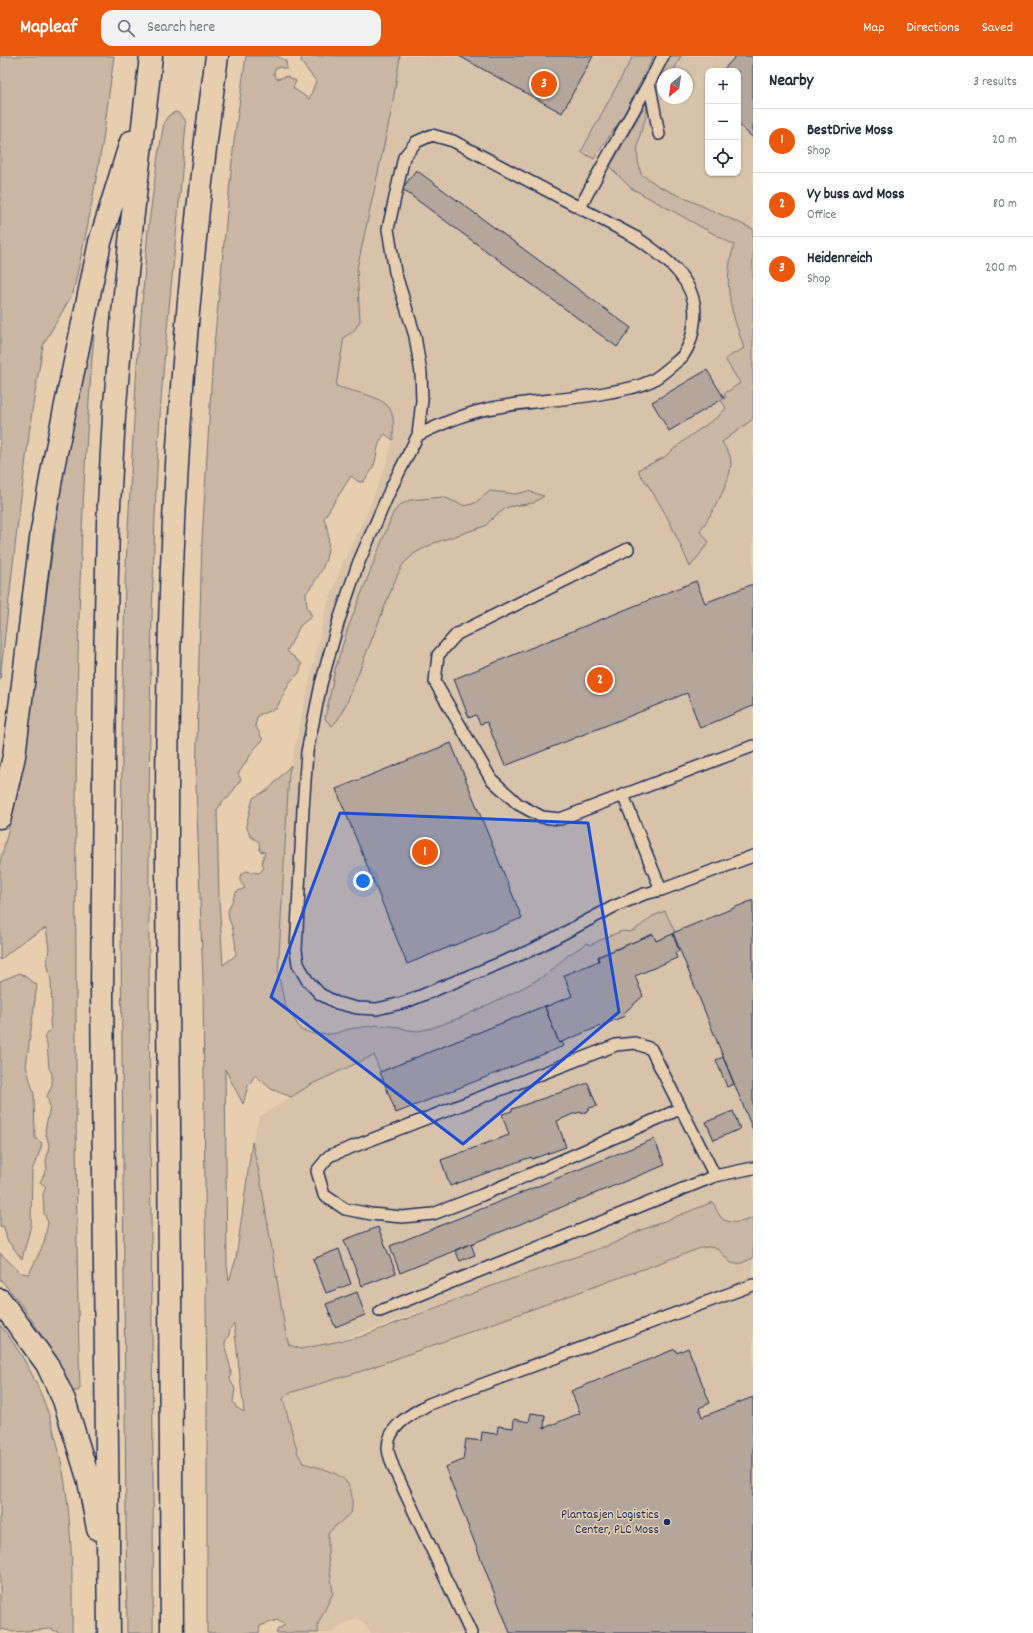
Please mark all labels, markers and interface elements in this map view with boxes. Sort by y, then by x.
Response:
search box [101,10,381,46]
text: Mapleaf [20,15,77,42]
icon: search [115,17,137,39]
text: Search here [147,17,215,39]
text: Map [863,18,885,38]
text: Directions [907,18,960,38]
text: Saved [982,18,1013,38]
north arrow [657,68,693,104]
map controls [705,68,741,176]
button: + [705,68,741,104]
pin: 3 [531,69,557,99]
text: Nearby [769,70,813,94]
text: 3 results [973,73,1017,92]
button: − [705,104,741,140]
text: BestDrive Moss [807,120,893,142]
text: 1 [781,131,783,150]
text: 20 m [992,131,1017,150]
button: locate [705,140,741,176]
text: Shop [807,142,830,161]
text: Vy buss avd Moss [807,184,905,206]
text: 2 [779,195,785,214]
text: 80 m [993,195,1017,214]
text: Office [807,206,836,225]
text: Heidenreich [807,248,872,270]
text: 3 [779,259,785,278]
text: 200 m [985,259,1017,278]
text: Shop [807,270,830,289]
pin: 2 [587,665,613,695]
pin: 1 [412,837,438,867]
your location [353,871,373,891]
place label: Plantasjen Logistics Center, PLC Moss [561,1506,659,1540]
marker: Plantasjen Logistics Center, PLC Moss [662,1517,672,1527]

